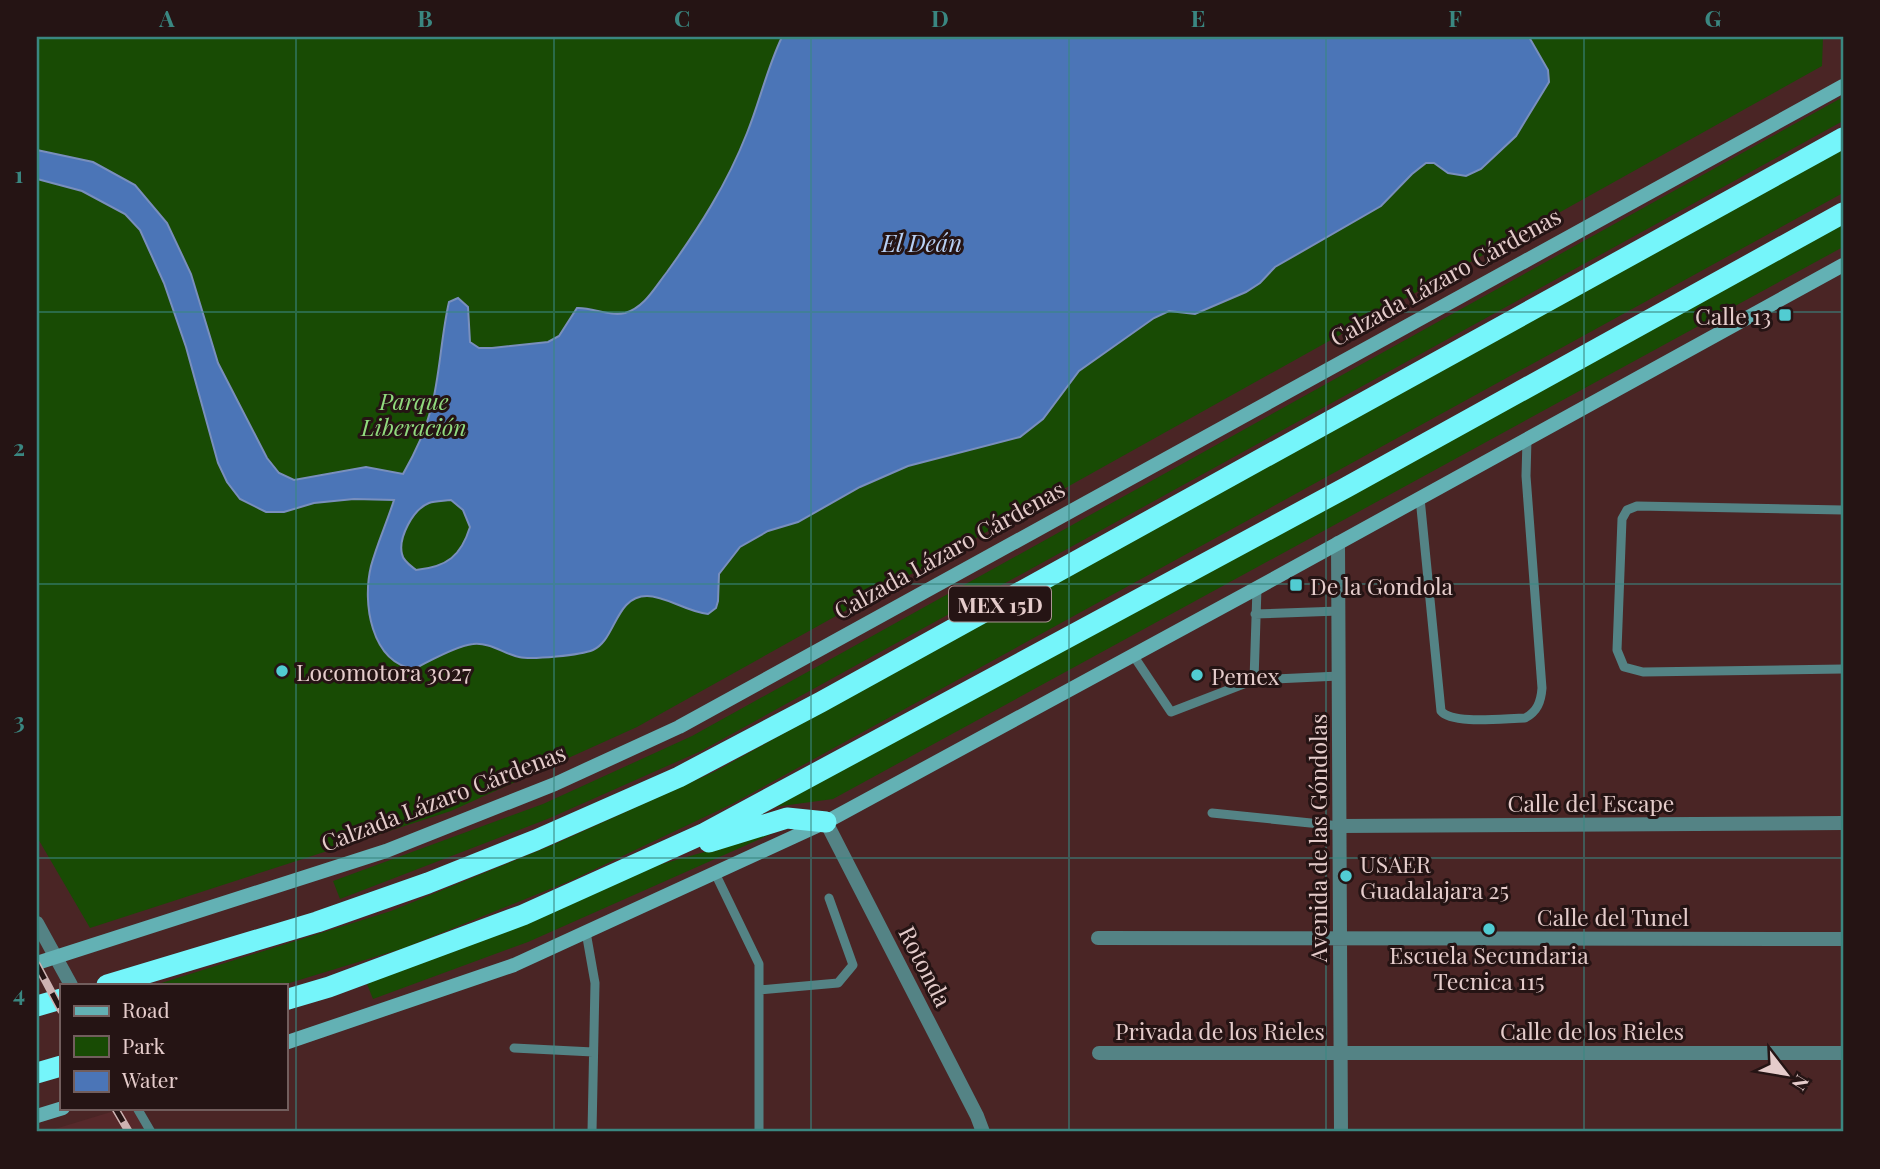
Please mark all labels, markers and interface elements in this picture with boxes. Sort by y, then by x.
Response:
text: A [158,2,175,33]
text: B [417,2,433,33]
text: C [674,2,690,33]
text: D [931,2,949,33]
text: E [1191,2,1205,33]
text: F [1448,2,1462,33]
text: G [1705,2,1722,33]
text: 1 [15,158,24,189]
street label: Calzada Lázaro Cárdenas [1324,200,1566,352]
water label: El Deán [881,226,962,258]
place label: Calle 13 [1695,300,1771,331]
marker: Calle 13 [1777,307,1793,323]
park label: Parque Liberación [360,385,467,442]
text: 2 [13,431,25,462]
street label: Calzada Lázaro Cárdenas [828,473,1070,625]
place label: De la Gondola [1310,570,1454,601]
marker: De la Gondola [1288,577,1304,593]
road number: MEX 15D [949,586,1051,622]
place label: Locomotora 3027 [296,656,472,687]
place label: Pemex [1211,660,1280,691]
marker: Locomotora 3027 [274,663,290,679]
marker: Pemex [1189,667,1205,683]
text: 3 [13,704,25,735]
street label: Avenida de las Góndolas [1302,714,1333,963]
street label: Calzada Lázaro Cárdenas [316,736,570,858]
street label: Calle del Escape [1508,787,1674,818]
place label: USAER Guadalajara 25 [1360,848,1509,905]
marker: USAER Guadalajara 25 [1338,868,1354,884]
street label: Calle del Tunel [1537,901,1690,932]
street label: Rotonda [892,920,960,1012]
marker: Escuela Secundaria Tecnica 115 [1481,921,1497,937]
place label: Escuela Secundaria Tecnica 115 [1389,939,1589,996]
text: 4 [13,977,25,1008]
legend [60,984,287,1110]
text: Road [122,995,170,1023]
street label: Privada de los Rieles [1115,1015,1325,1046]
street label: Calle de los Rieles [1500,1015,1684,1046]
text: Park [122,1031,166,1059]
north arrow [1750,1040,1820,1110]
text: Water [121,1065,178,1093]
text: N [1787,1071,1816,1096]

